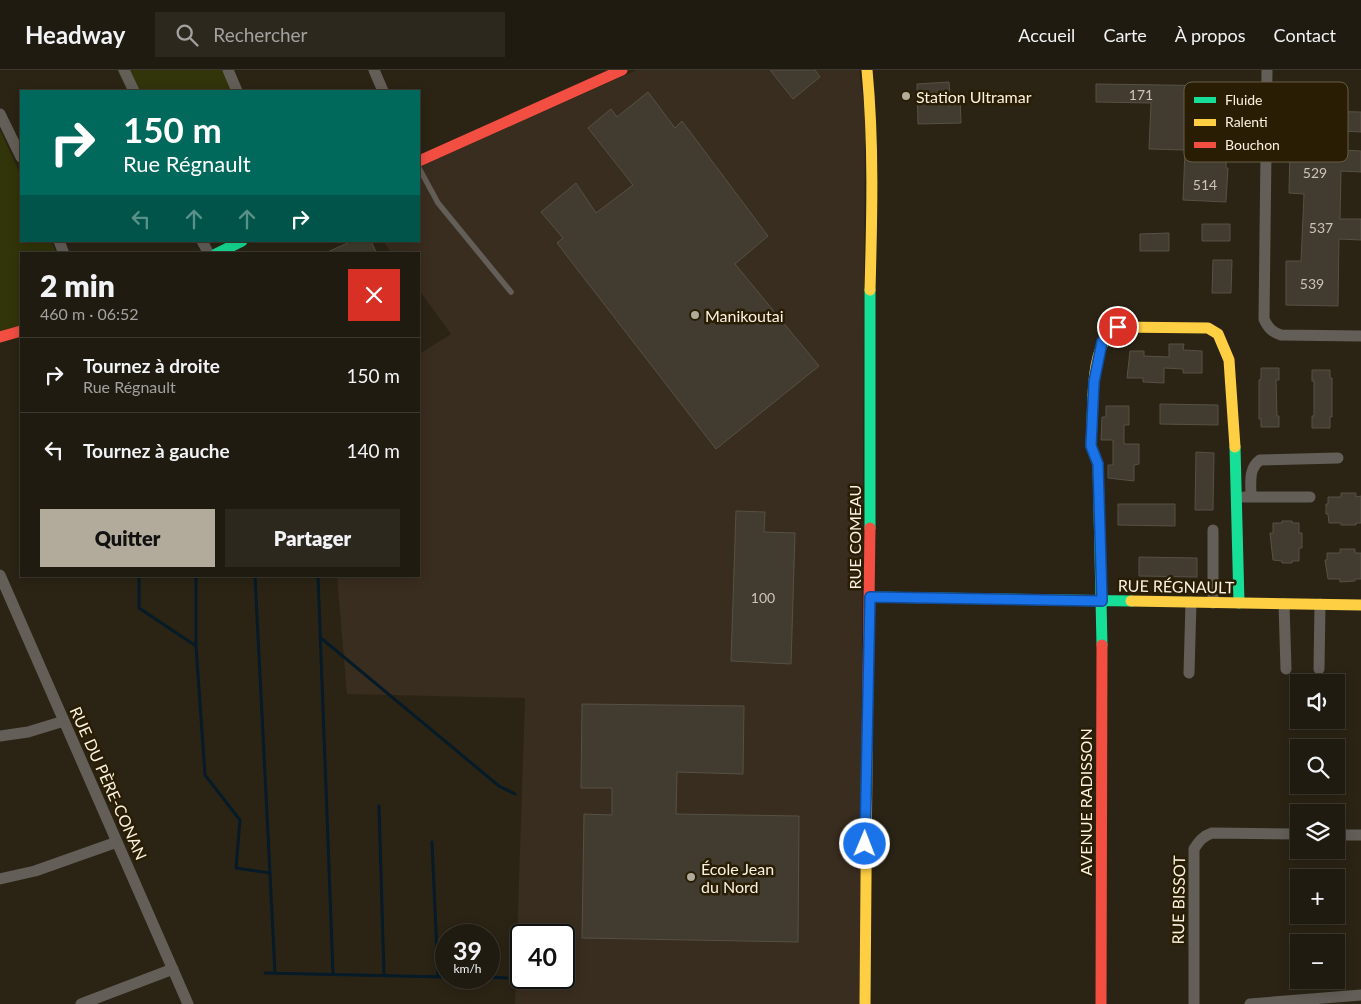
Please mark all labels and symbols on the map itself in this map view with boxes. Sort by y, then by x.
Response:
legend [1184,82,1348,162]
house number: 171 [1129,86,1153,103]
place label: Station Ultramar [916,87,1032,106]
marker: Station Ultramar [900,90,912,102]
text: Fluide [1225,91,1263,108]
text: Ralenti [1225,113,1268,130]
text: Bouchon [1225,136,1280,153]
house number: 529 [1303,164,1327,181]
house number: 514 [1193,176,1217,193]
house number: 537 [1309,219,1333,236]
house number: 539 [1300,275,1324,292]
place label: Manikoutai [705,306,784,325]
pin [1097,306,1139,348]
marker: Manikoutai [689,309,701,321]
street label: RUE COMEAU [845,485,864,589]
street label: RUE RÉGNAULT [1118,575,1235,597]
house number: 100 [751,589,775,606]
street label: RUE DU PÈRE-CONAN [67,703,151,863]
street label: AVENUE RADISSON [1076,728,1095,876]
position arrow [838,817,890,869]
street label: RUE BISSOT [1168,855,1188,945]
place label: École Jean du Nord [701,859,774,896]
marker: École Jean du Nord [685,871,697,883]
speed limit sign: 40 [510,924,575,989]

